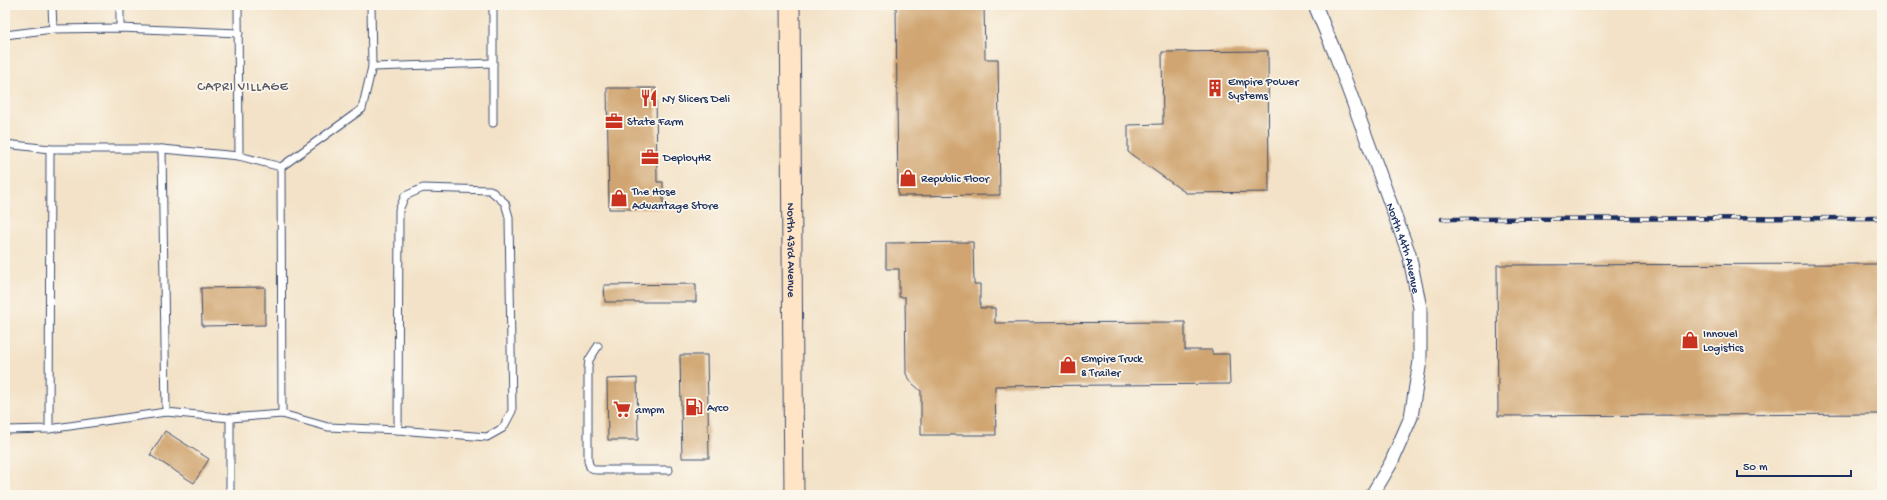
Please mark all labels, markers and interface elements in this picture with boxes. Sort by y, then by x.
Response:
place label: Empire Power Systems [1228,76,1300,104]
building icon: Empire Power Systems [1205,78,1225,98]
district label: CAPRI VILLAGE [197,80,289,95]
restaurant icon: NY Slicers Deli [639,88,659,108]
place label: NY Slicers Deli [662,93,730,107]
office icon: State Farm [604,111,624,131]
place label: State Farm [627,116,684,130]
office icon: DeployHR [640,147,660,167]
place label: DeployHR [662,152,712,166]
shop icon: Republic Floor [898,168,918,188]
place label: Republic Floor [921,173,991,187]
place label: The Hose Advantage Store [631,186,719,214]
shop icon: The Hose Advantage Store [609,188,629,208]
street label: North 44th Avenue [1382,201,1422,296]
street label: North 43rd Avenue [783,203,797,298]
place label: Innovel Logistics [1703,328,1744,356]
shop icon: Innovel Logistics [1680,330,1700,350]
place label: Empire Truck & Trailer [1081,353,1144,381]
shop icon: Empire Truck & Trailer [1058,355,1078,375]
fuel station icon: Arco [684,397,704,417]
supermarket icon: ampm [612,399,632,419]
place label: Arco [707,402,729,416]
place label: ampm [635,404,665,418]
scale bar [1737,452,1851,478]
text: 50 m [1743,461,1768,475]

